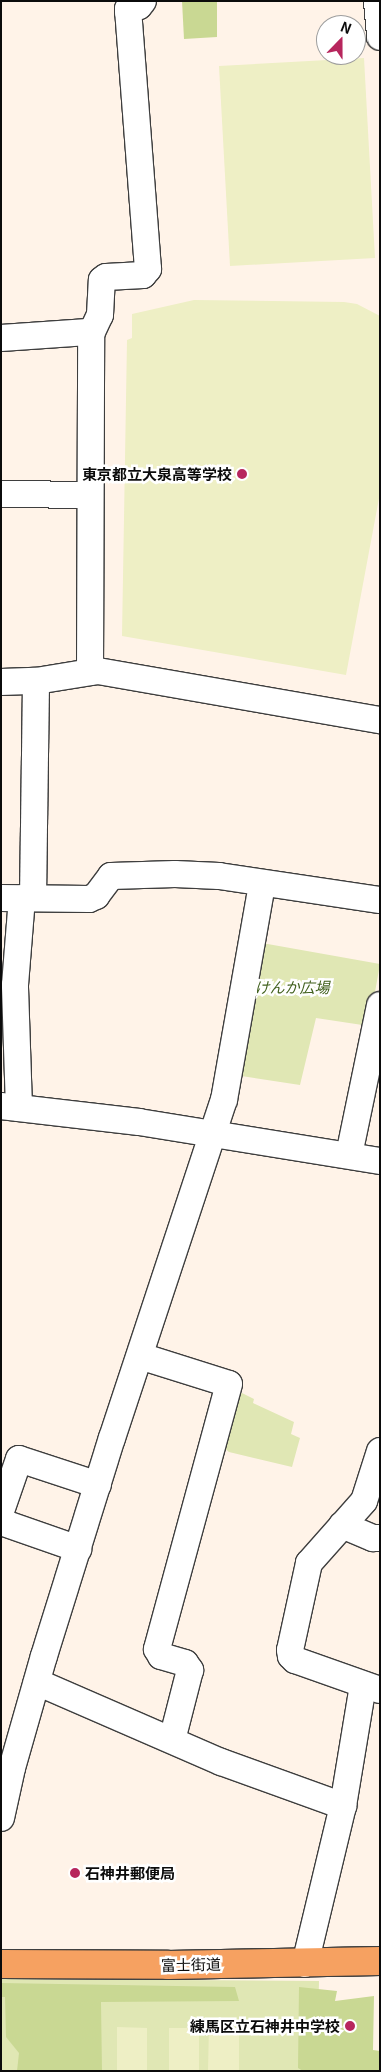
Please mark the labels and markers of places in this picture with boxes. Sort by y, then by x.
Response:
place label: 東京都立大泉高等学校 [82,465,232,483]
marker: 東京都立大泉高等学校 [236,468,248,480]
place label: 石神井郵便局 [85,1864,175,1882]
marker: 石神井郵便局 [69,1867,81,1879]
place label: 練馬区立石神井中学校 [190,2017,340,2035]
marker: 練馬区立石神井中学校 [344,2020,356,2032]

